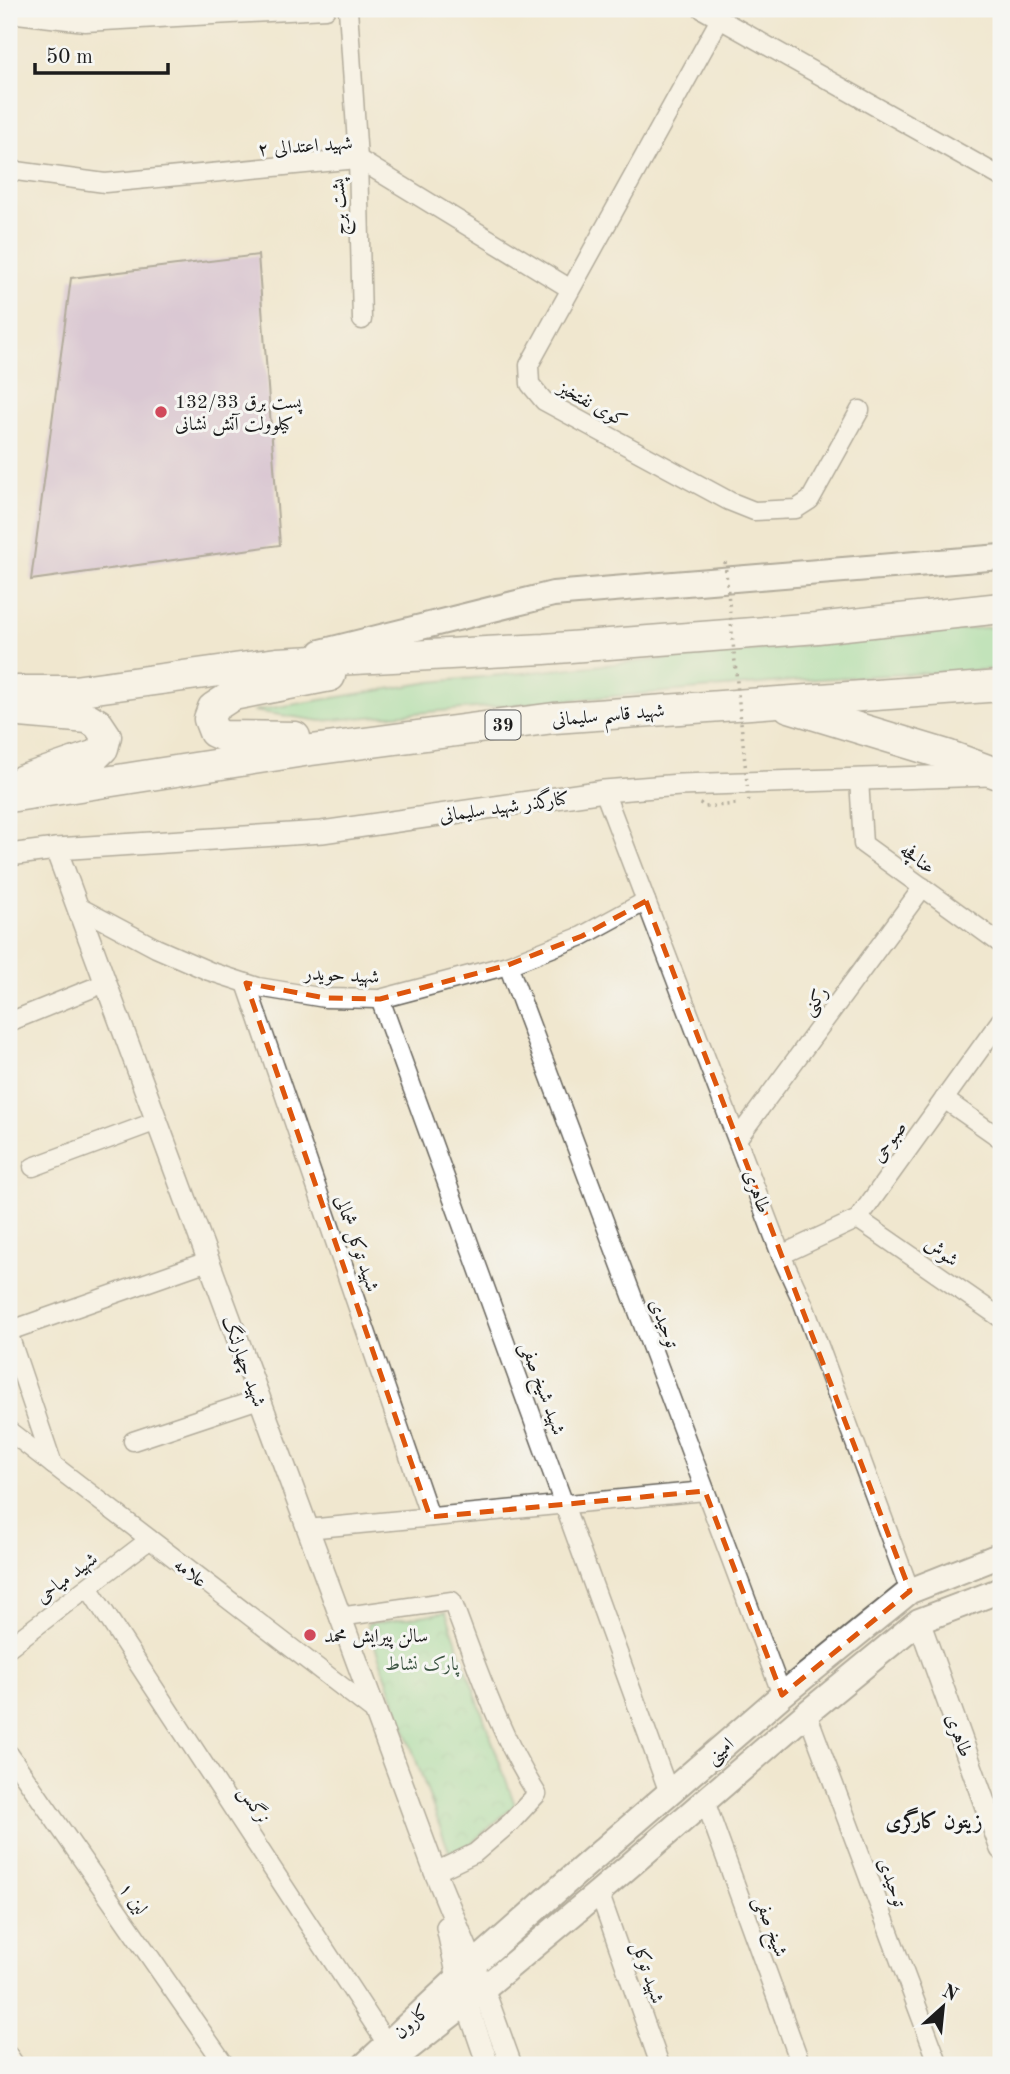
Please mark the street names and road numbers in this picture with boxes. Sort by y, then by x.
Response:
street label: شهید اعتدالی ۲ [257,135,353,161]
street label: پشت برج [330,176,357,236]
street label: کوی نفتخیز [552,377,630,433]
street label: شهید قاسم سلیمانی [551,702,666,739]
road number: 39 [486,710,520,740]
street label: کنارگذر شهید سلیمانی [437,784,571,828]
street label: عنافچه [895,840,939,880]
street label: شهید حویدر [302,965,380,989]
street label: رکنی [798,983,834,1021]
street label: صبوحی [869,1119,912,1167]
street label: طاهری [738,1168,772,1216]
street label: شهید توکل شمالی [328,1193,382,1295]
street label: شوش [920,1235,961,1272]
street label: توحیدی [644,1297,681,1352]
street label: شهید چهارلنگ [216,1312,273,1410]
street label: شهید شیخ صفی [510,1340,567,1440]
street label: شهید میاحی [33,1550,102,1609]
street label: علامه [170,1556,209,1592]
street label: طاهری [940,1712,974,1760]
street label: امینی [703,1735,739,1770]
street label: نرگس [233,1782,274,1828]
street label: توحیدی [872,1856,908,1911]
street label: لین ۱ [114,1880,150,1919]
street label: شیخ صفی [744,1894,789,1962]
street label: شهید توکل [625,1939,667,2007]
street label: کارون [391,2001,434,2044]

